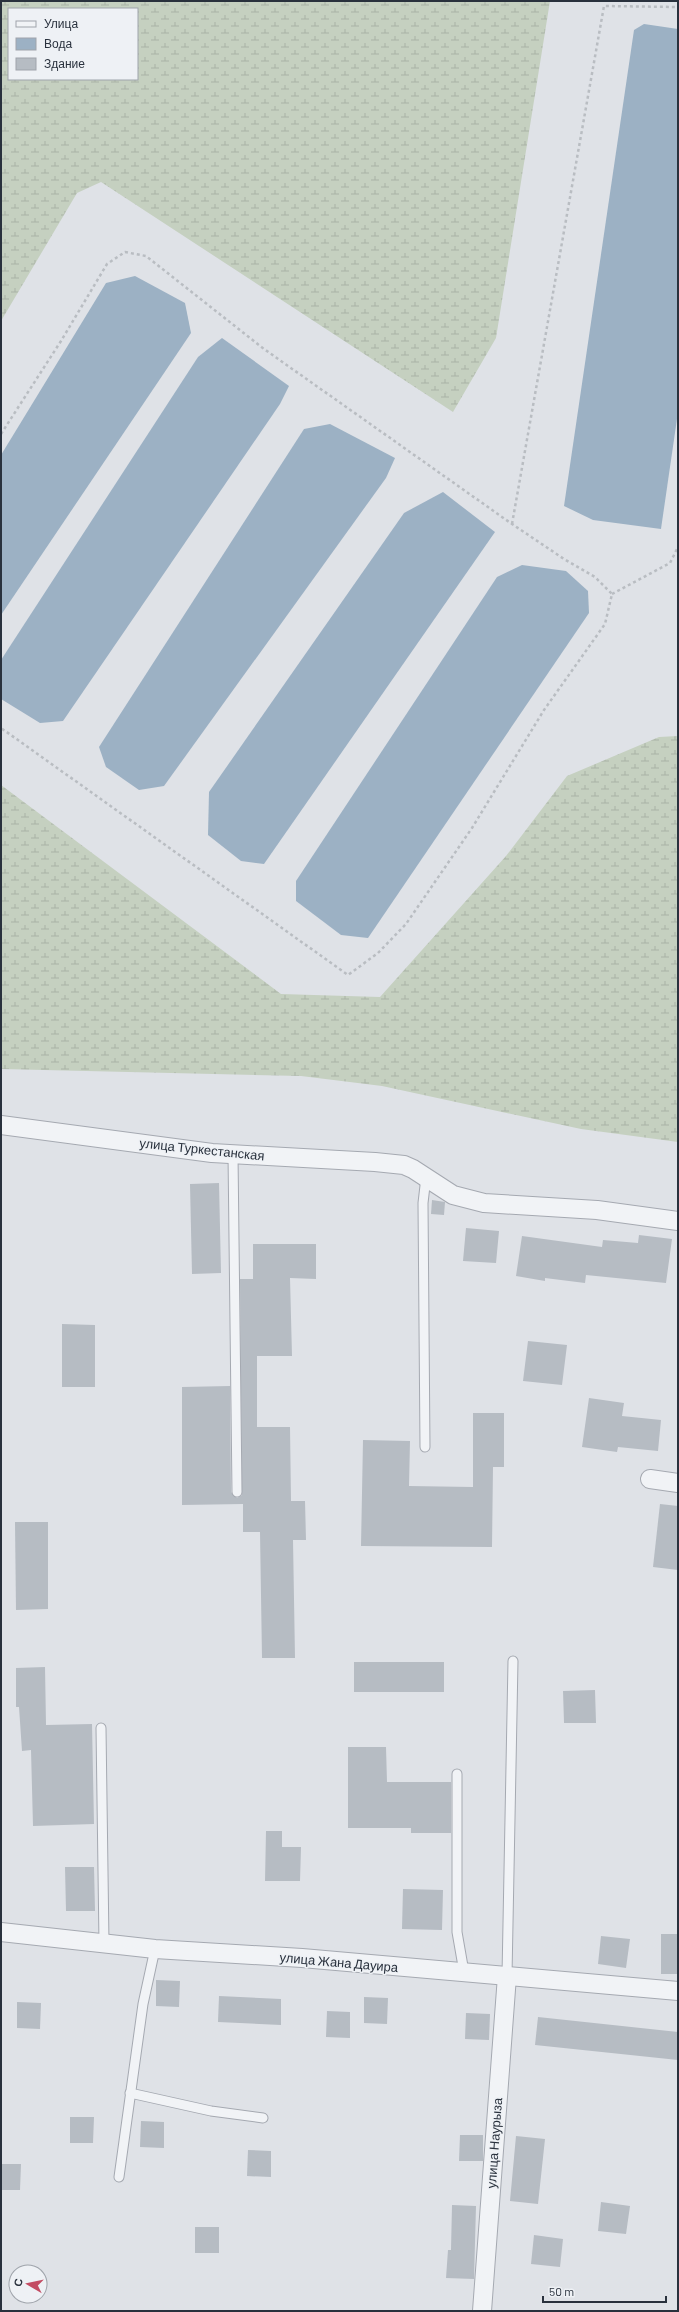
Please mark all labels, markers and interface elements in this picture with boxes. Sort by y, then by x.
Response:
legend [8,8,138,80]
text: Улица [44,16,78,31]
text: Вода [44,36,72,51]
text: Здание [44,56,85,71]
street label: улица Туркестанская [139,1134,265,1164]
street label: улица Жана Дауира [279,1949,400,1975]
street label: улица Наурыза [483,2096,505,2189]
north arrow [8,2264,48,2304]
text: С [11,2277,25,2287]
scale bar [543,2278,666,2304]
text: 50 m [549,2284,574,2298]

